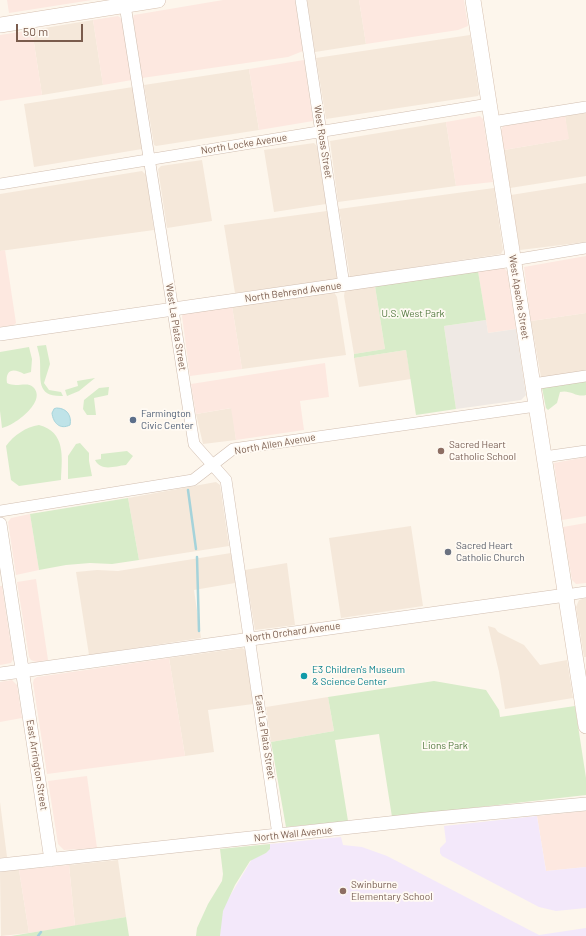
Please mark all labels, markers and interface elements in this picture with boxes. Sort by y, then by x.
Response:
scale bar [18,16,85,42]
text: 50 m [23,24,48,38]
street label: West Ross Street [311,104,335,180]
street label: North Locke Avenue [200,131,288,157]
street label: West Apache Street [506,254,532,340]
street label: North Behrend Avenue [244,279,342,305]
street label: West La Plata Street [163,283,189,371]
park label: U.S. West Park [381,308,445,320]
place label: Farmington Civic Center [141,408,193,432]
marker: Farmington Civic Center [128,415,138,425]
street label: North Allen Avenue [233,431,317,457]
place label: Sacred Heart Catholic School [449,439,516,462]
marker: Sacred Heart Catholic School [436,446,446,456]
place label: Sacred Heart Catholic Church [456,540,525,564]
marker: Sacred Heart Catholic Church [443,547,453,557]
street label: North Orchard Avenue [245,619,341,645]
place label: E3 Children's Museum & Science Center [312,664,405,688]
marker: E3 Children's Museum & Science Center [299,671,309,681]
street label: East La Plata Street [252,694,278,780]
street label: East Arrington Street [24,719,50,811]
park label: Lions Park [422,740,468,752]
street label: North Wall Avenue [253,824,333,844]
place label: Swinburne Elementary School [351,879,432,902]
marker: Swinburne Elementary School [338,886,348,896]

